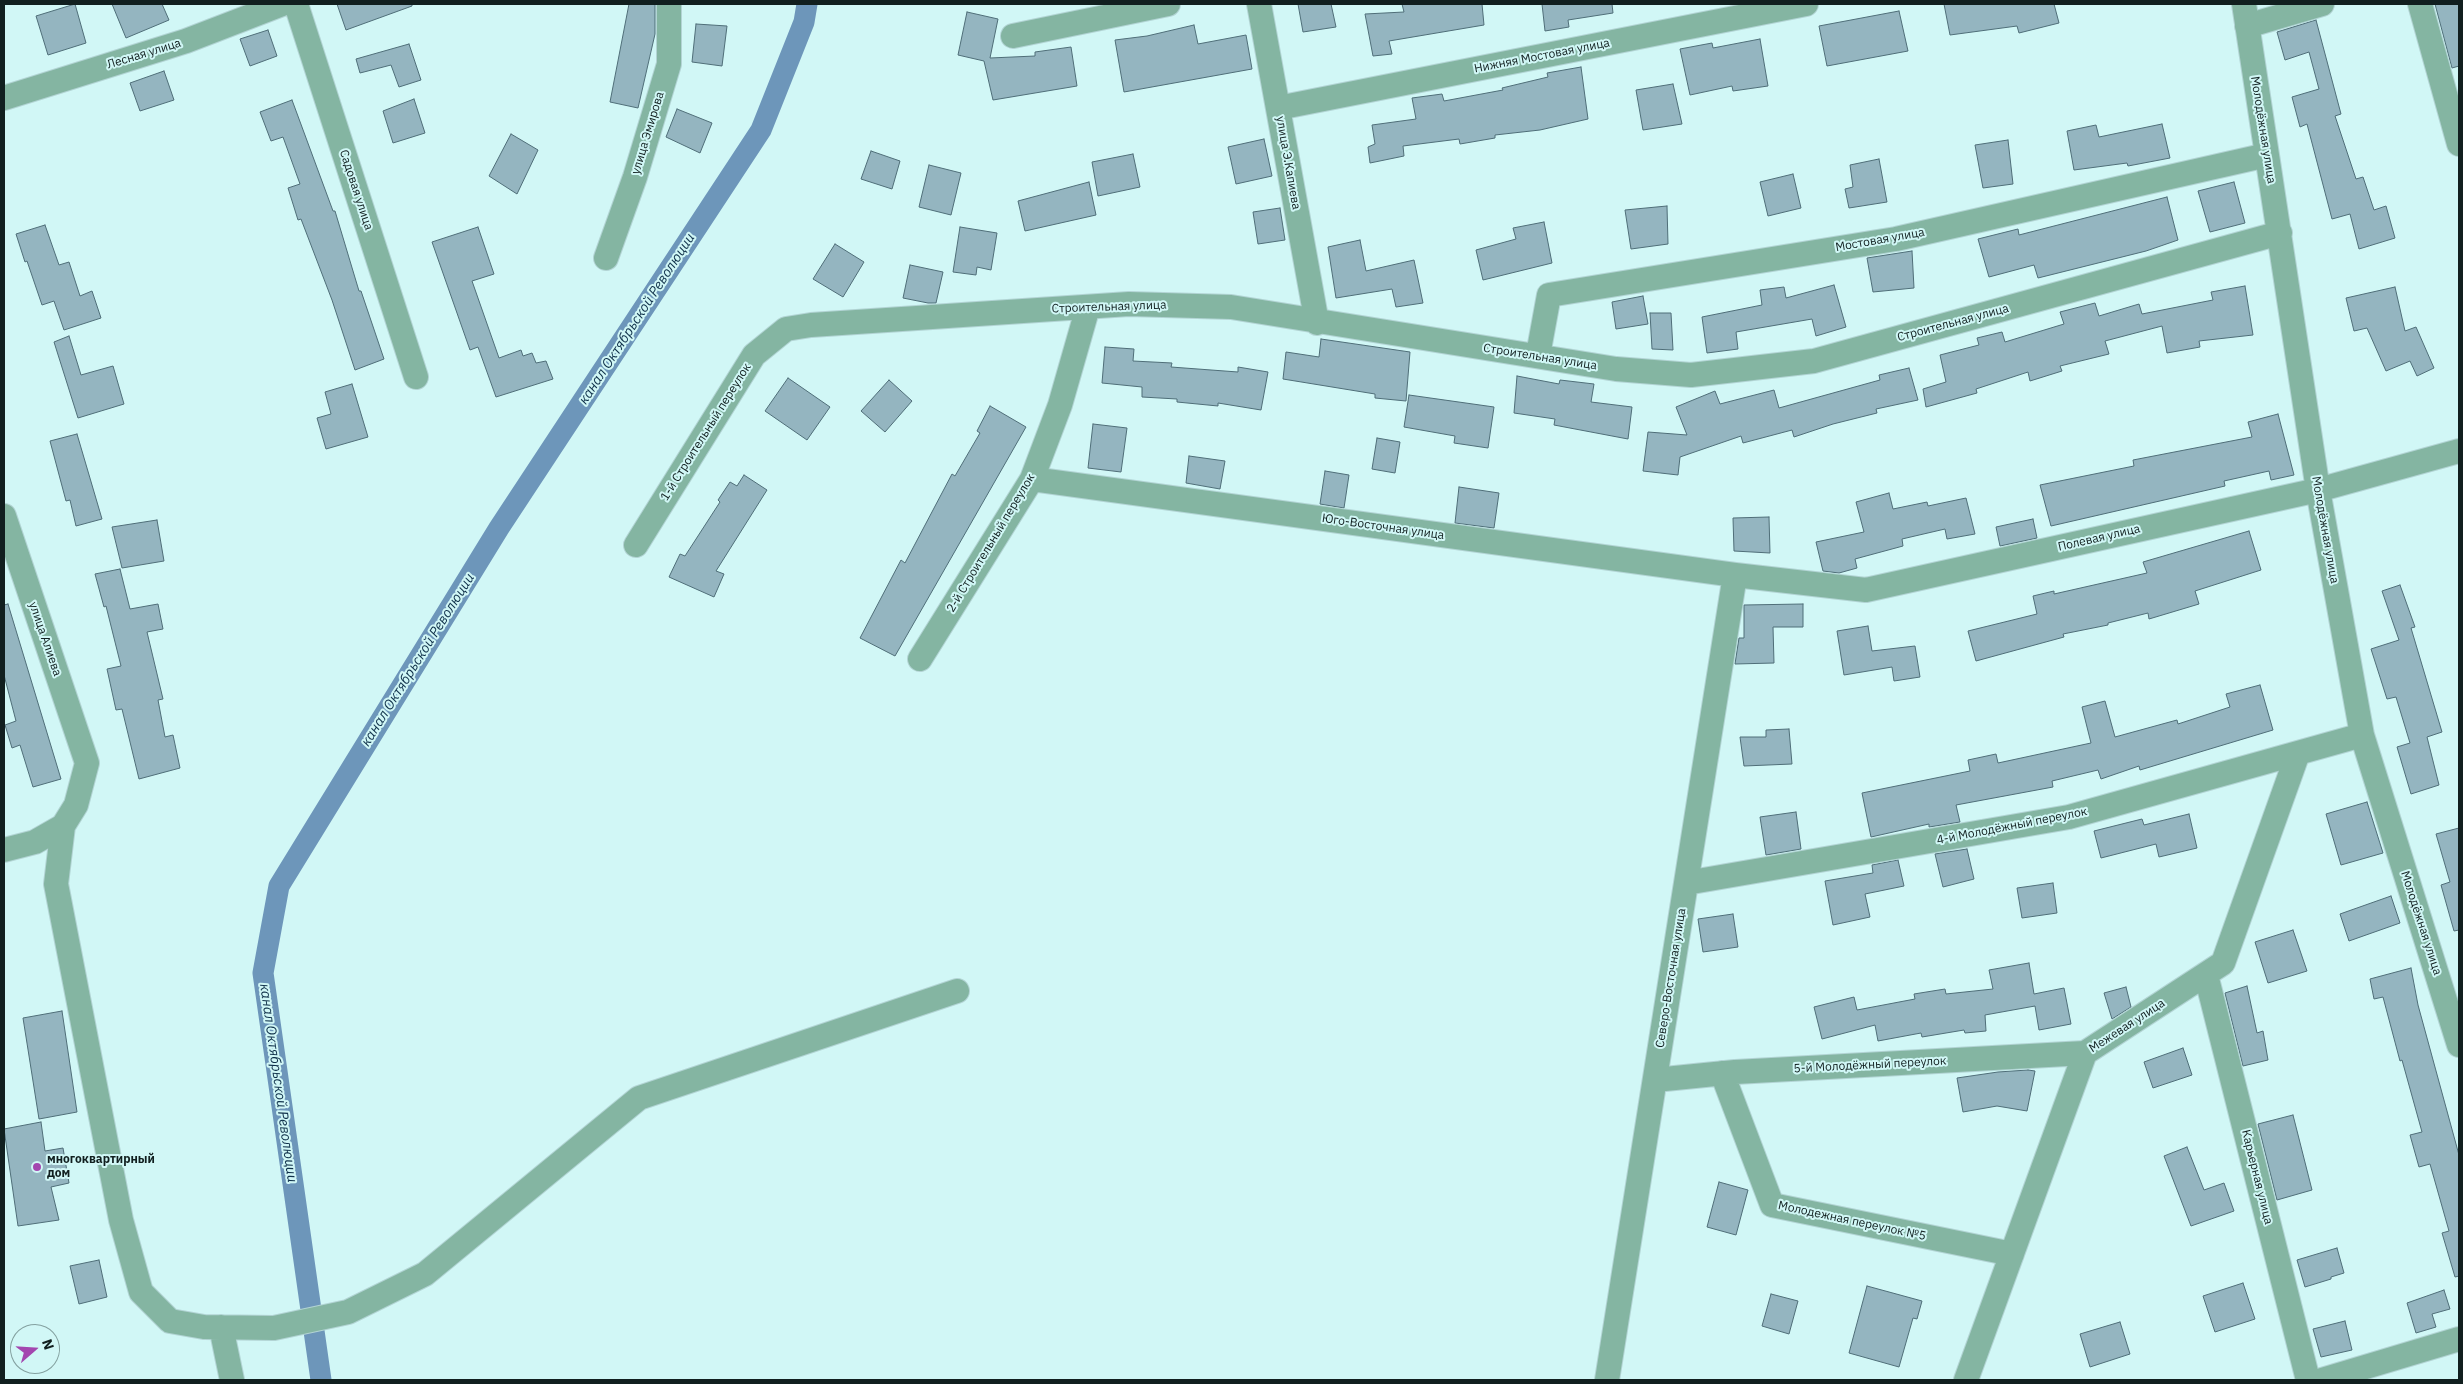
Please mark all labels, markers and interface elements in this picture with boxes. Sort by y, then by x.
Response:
street label: Лесная улица [105,36,183,72]
street label: Нижняя Мостовая улица [1473,36,1611,76]
street label: Молодёжная улица [2247,75,2279,185]
street label: улица Эмирова [629,90,667,176]
street label: улица Э.Капиева [1273,115,1303,211]
street label: Садовая улица [336,148,376,232]
street label: Мостовая улица [1834,225,1926,255]
water label: канал Октябрьской Революции [575,230,699,408]
street label: Строительная улица [1051,298,1167,316]
street label: Строительная улица [1896,301,2010,345]
street label: Строительная улица [1482,341,1598,373]
street label: 1-й Строительный переулок [658,361,754,503]
street label: 2-й Строительный переулок [944,471,1038,615]
street label: Молодёжная улица [2308,475,2342,585]
street label: Юго-Восточная улица [1321,511,1445,543]
street label: Полевая улица [2057,522,2141,554]
water label: канал Октябрьской Революции [358,570,478,750]
street label: улица Алиева [26,600,64,678]
street label: 4-й Молодёжный переулок [1936,804,2088,848]
street label: Молодёжная улица [2397,869,2445,977]
street label: Северо-Восточная улица [1653,907,1689,1049]
water label: канал Октябрьской Революции [256,982,300,1184]
street label: Межевая улица [2086,996,2168,1056]
street label: 5-й Молодёжный переулок [1793,1054,1947,1076]
street label: Карьерная улица [2238,1128,2276,1226]
place label: многоквартирный дом [47,1153,155,1181]
marker: многоквартирный дом [31,1161,43,1173]
street label: Молодежная переулок №5 [1777,1198,1927,1244]
north arrow [10,1324,60,1374]
text: N [38,1337,58,1352]

